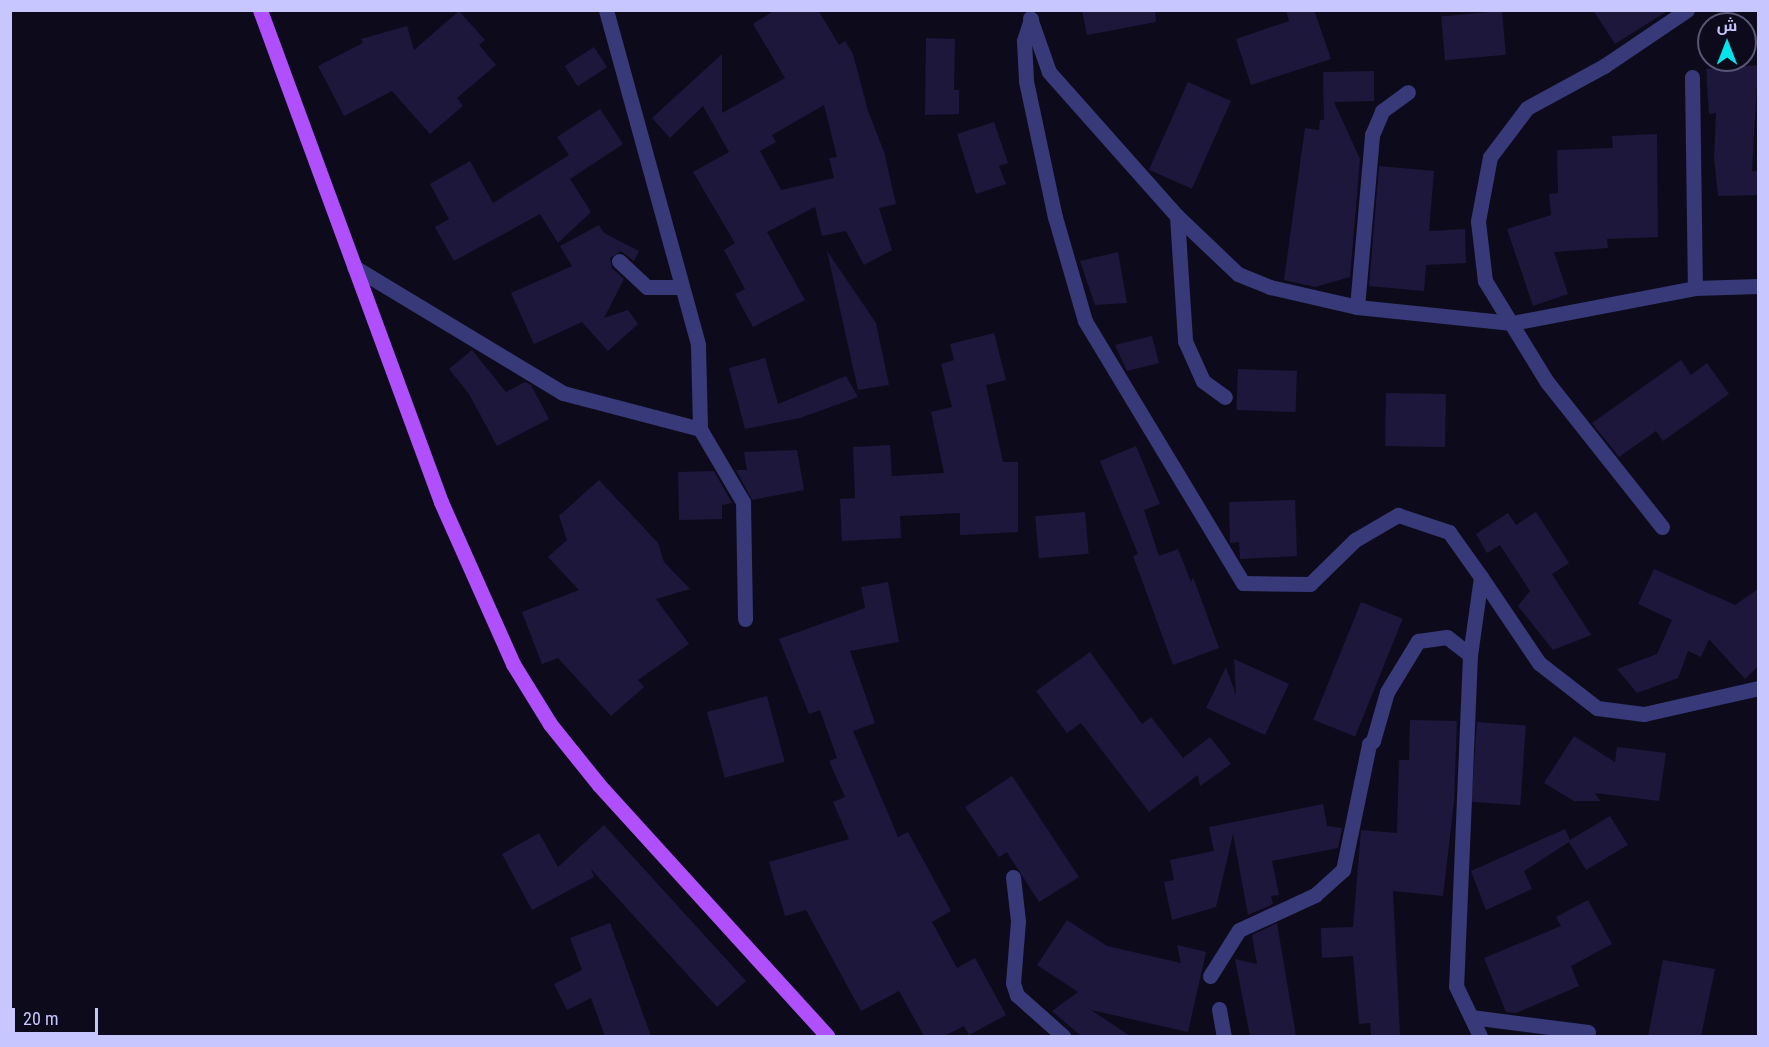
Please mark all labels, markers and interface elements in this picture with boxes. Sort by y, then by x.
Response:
north arrow [1697,12,1757,72]
text: ش [1717,16,1737,35]
scale bar [15,996,100,1034]
text: 20 m [23,1008,58,1029]

